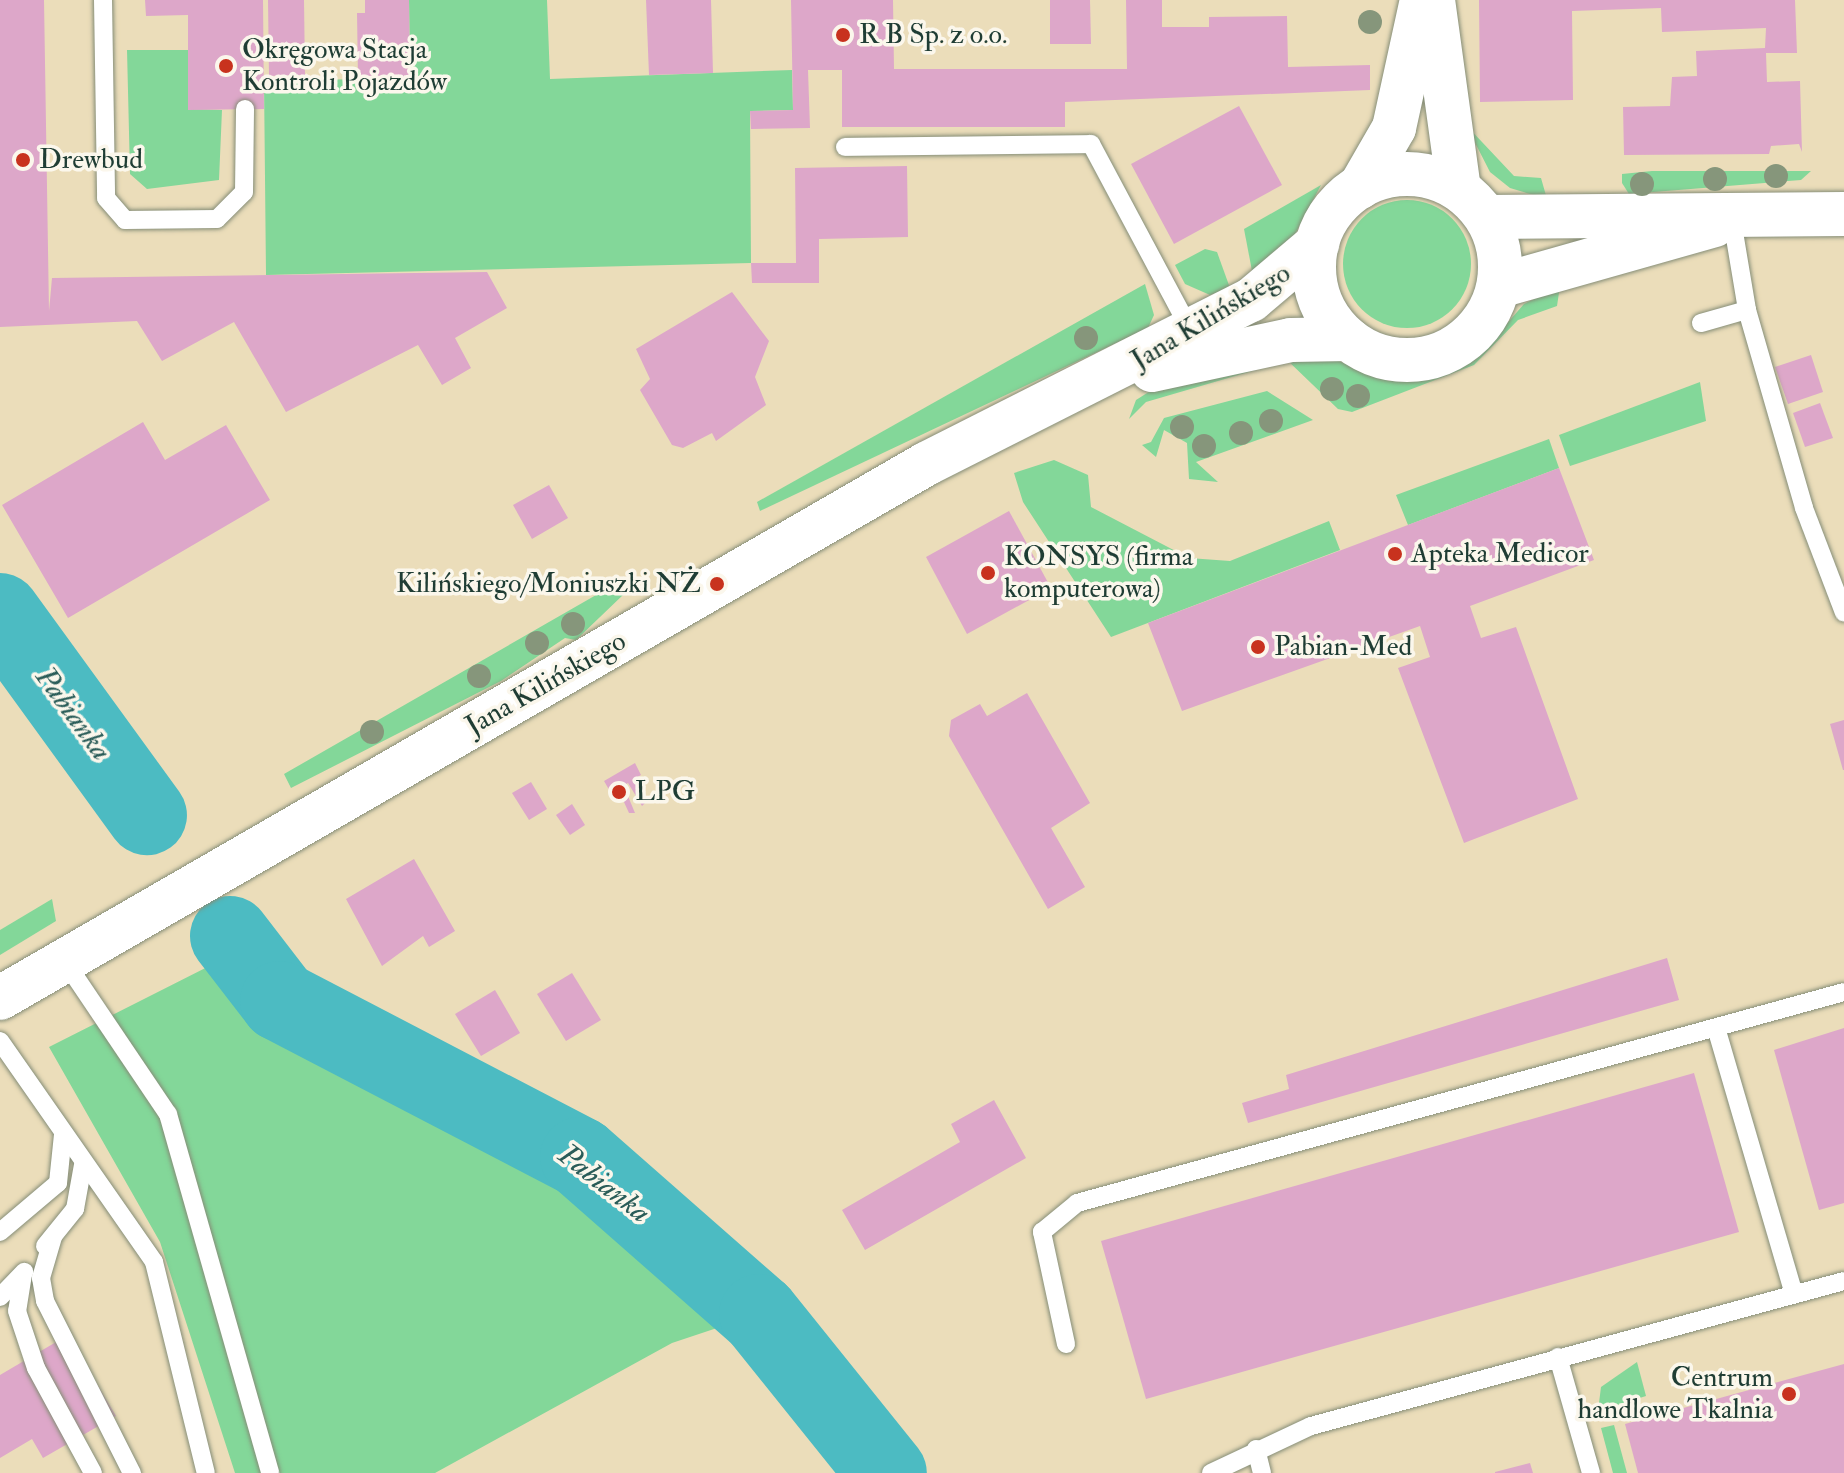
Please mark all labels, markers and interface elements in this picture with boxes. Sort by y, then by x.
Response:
place label: R B Sp. z o.o. [859,18,1008,52]
marker: R B Sp. z o.o. [834,26,852,44]
place label: Okręgowa Stacja Kontroli Pojazdów [242,33,447,99]
marker: Okręgowa Stacja Kontroli Pojazdów [217,57,235,75]
place label: Drewbud [39,143,143,177]
marker: Drewbud [14,151,32,169]
street label: Jana Kilińskiego [1125,256,1297,378]
place label: Apteka Medicor [1411,537,1589,571]
place label: KONSYS (firma komputerowa) [1004,540,1193,606]
marker: Apteka Medicor [1386,545,1404,563]
marker: KONSYS (firma komputerowa) [979,564,997,582]
place label: Kilińskiego/Moniuszki NŻ [396,567,701,601]
marker: Kilińskiego/Moniuszki NŻ [708,575,726,593]
street label: Jana Kilińskiego [460,625,632,743]
place label: Pabian-Med [1274,630,1412,664]
marker: Pabian-Med [1249,638,1267,656]
water label: Pabianka [27,660,119,768]
place label: LPG [635,775,695,809]
marker: LPG [610,783,628,801]
water label: Pabianka [551,1137,657,1231]
place label: Centrum handlowe Tkalnia [1578,1361,1773,1427]
marker: Centrum handlowe Tkalnia [1780,1385,1798,1403]

